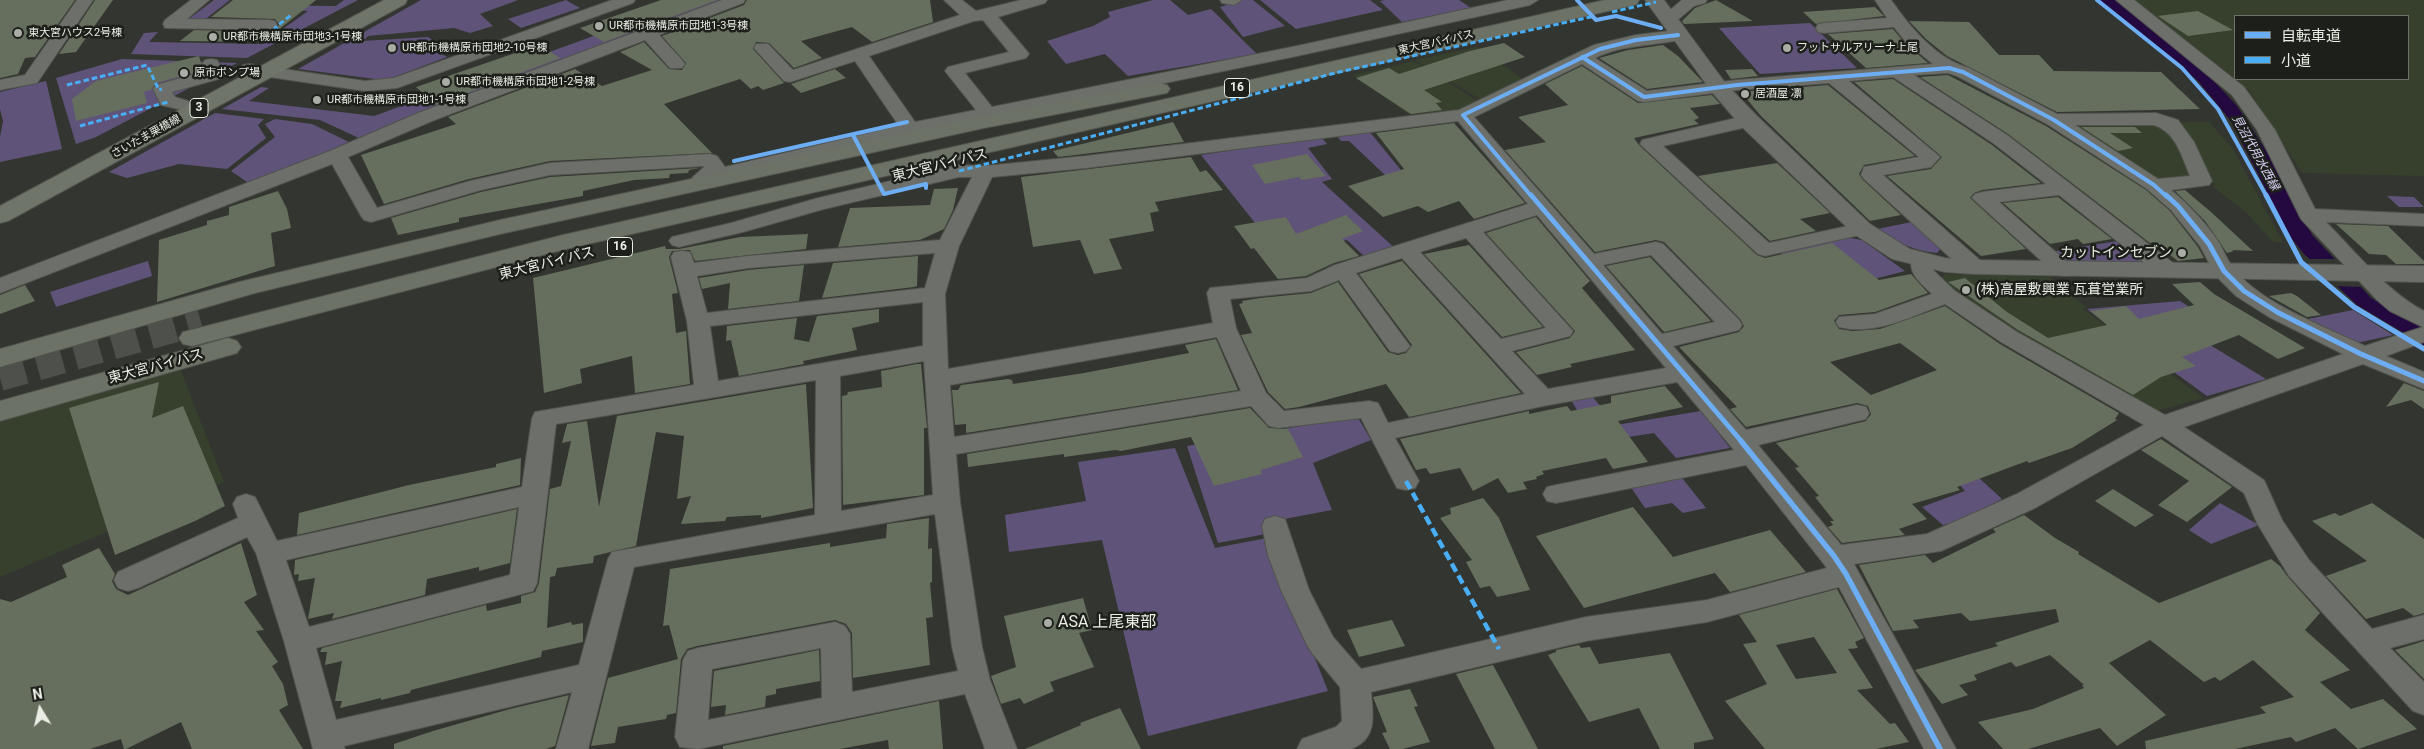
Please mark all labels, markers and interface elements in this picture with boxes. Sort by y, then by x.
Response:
legend [2234,15,2409,80]
place label: UR都市機構原市団地1-3号棟 [609,19,748,33]
marker: UR都市機構原市団地1-3号棟 [593,20,605,32]
place label: 東大宮ハウス2号棟 [28,26,122,40]
marker: 東大宮ハウス2号棟 [12,27,24,39]
text: 自転車道 [2281,27,2341,45]
street label: 東大宮バイパス [1397,28,1475,58]
place label: UR都市機構原市団地3-1号棟 [223,30,362,44]
marker: UR都市機構原市団地3-1号棟 [207,31,219,43]
place label: UR都市機構原市団地2-10号棟 [402,41,547,55]
place label: フットサルアリーナ上尾 [1797,41,1918,55]
marker: UR都市機構原市団地2-10号棟 [386,42,398,54]
marker: フットサルアリーナ上尾 [1781,42,1793,54]
text: 小道 [2281,52,2311,70]
place label: 原市ポンプ場 [194,66,260,80]
marker: 原市ポンプ場 [178,67,190,79]
place label: UR都市機構原市団地1-2号棟 [456,75,595,89]
marker: UR都市機構原市団地1-2号棟 [440,76,452,88]
road number: 16 [1224,78,1250,98]
place label: 居酒屋 凛 [1755,87,1802,101]
marker: 居酒屋 凛 [1739,88,1751,100]
place label: UR都市機構原市団地1-1号棟 [327,93,466,107]
marker: UR都市機構原市団地1-1号棟 [311,94,323,106]
road number: 3 [190,99,208,118]
street label: さいたま栗橋線 [109,113,183,161]
water label: 見沼代用水西縁 [2228,113,2282,193]
street label: 東大宮バイパス [890,146,990,186]
road number: 16 [608,238,632,256]
street label: 東大宮バイパス [497,244,597,284]
place label: カットインセブン [2060,245,2172,261]
marker: カットインセブン [2176,247,2188,259]
place label: (株)高屋敷興業 瓦葺営業所 [1976,282,2143,298]
marker: (株)高屋敷興業 瓦葺営業所 [1960,284,1972,296]
street label: 東大宮バイパス [106,346,206,388]
place label: ASA 上尾東部 [1058,613,1156,633]
marker: ASA 上尾東部 [1042,617,1054,629]
north arrow [15,684,65,734]
text: N [32,686,44,703]

